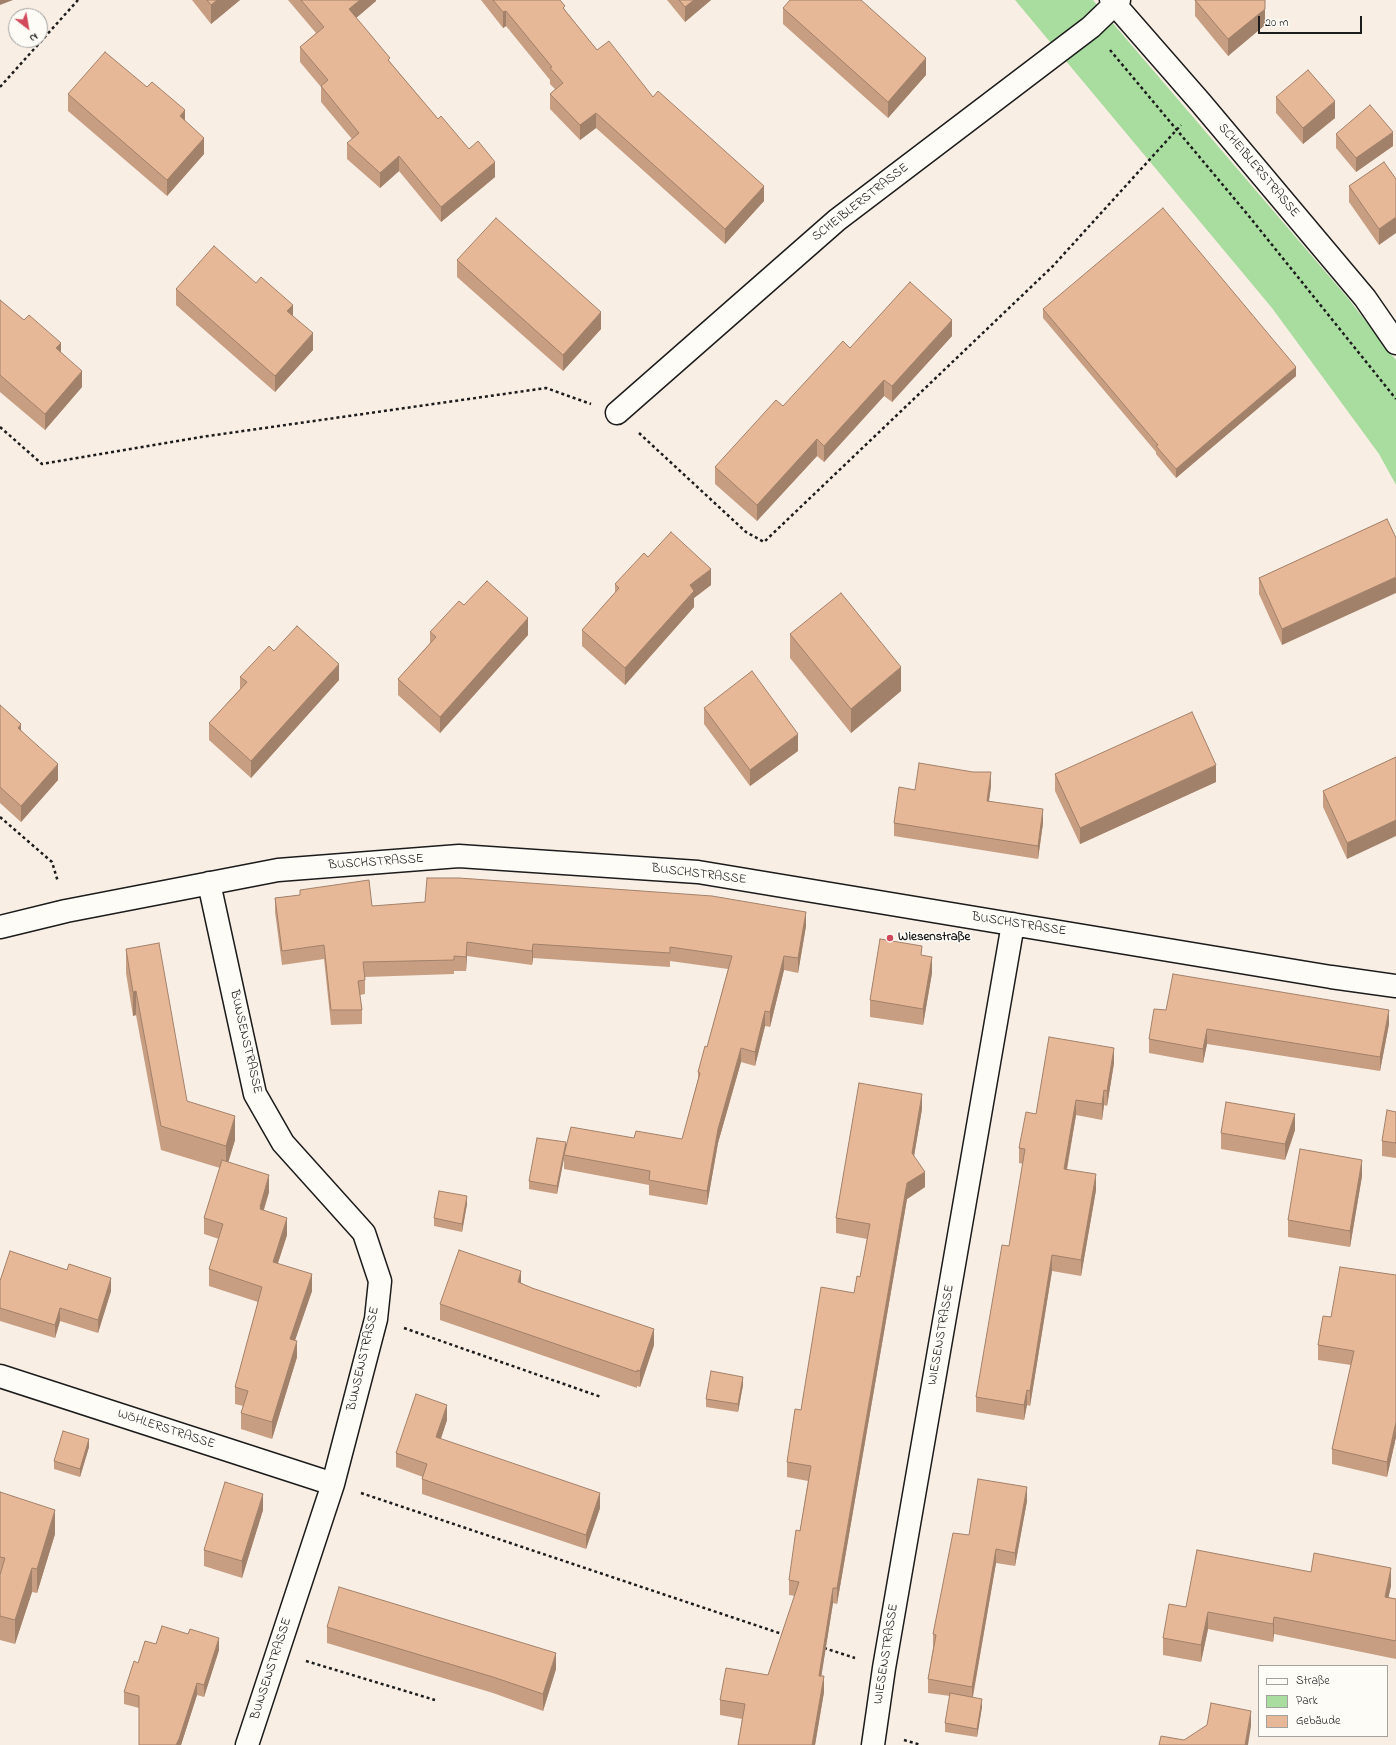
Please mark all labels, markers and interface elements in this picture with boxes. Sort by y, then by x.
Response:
north arrow [8,8,48,48]
scale bar [1260,8,1364,34]
text: 20 m [1265,14,1288,32]
text: N [26,29,41,46]
street label: SCHEIBLERSTRASSE [1214,121,1302,221]
street label: SCHEIBLERSTRASSE [810,160,912,246]
street label: BUSCHSTRASSE [328,852,424,874]
street label: BUSCHSTRASSE [651,861,747,889]
street label: BUSCHSTRASSE [971,910,1067,940]
place label: Wiesenstraße [898,930,970,946]
marker: Wiesenstraße [885,933,895,943]
street label: BUNSENSTRASSE [225,988,265,1096]
street label: WIESENSTRASSE [925,1284,959,1386]
street label: BUNSENSTRASSE [344,1305,384,1413]
street label: WÖHLERSTRASSE [115,1407,217,1453]
street label: WIESENSTRASSE [871,1603,903,1705]
street label: BUNSENSTRASSE [248,1616,296,1722]
legend [1258,1665,1388,1737]
text: Straße [1296,1672,1330,1690]
text: Park [1296,1692,1318,1710]
text: Gebäude [1296,1712,1340,1730]

